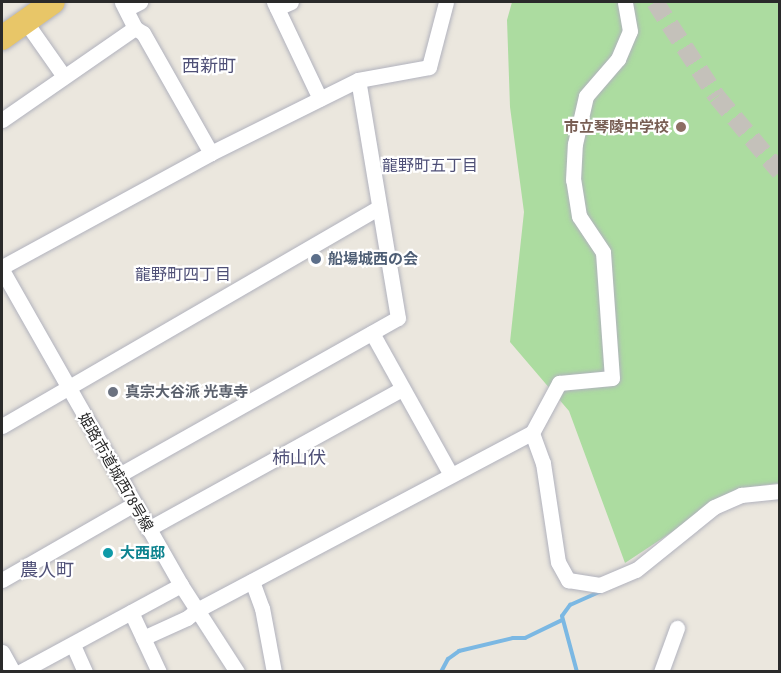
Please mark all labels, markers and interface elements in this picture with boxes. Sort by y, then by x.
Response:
district label: 西新町 [182,55,236,77]
place label: 市立琴陵中学校 [564,118,669,136]
marker: 市立琴陵中学校 [674,120,688,134]
district label: 龍野町五丁目 [382,155,478,175]
place label: 船場城西の会 [328,250,418,268]
marker: 船場城西の会 [309,252,323,266]
district label: 龍野町四丁目 [135,264,231,284]
place label: 真宗大谷派 光専寺 [125,383,248,401]
marker: 真宗大谷派 光専寺 [106,385,120,399]
street label: 姫路市道城西78号線 [75,410,157,534]
district label: 柿山伏 [272,447,326,469]
place label: 大西邸 [120,544,165,562]
marker: 大西邸 [101,546,115,560]
district label: 農人町 [20,559,74,581]

